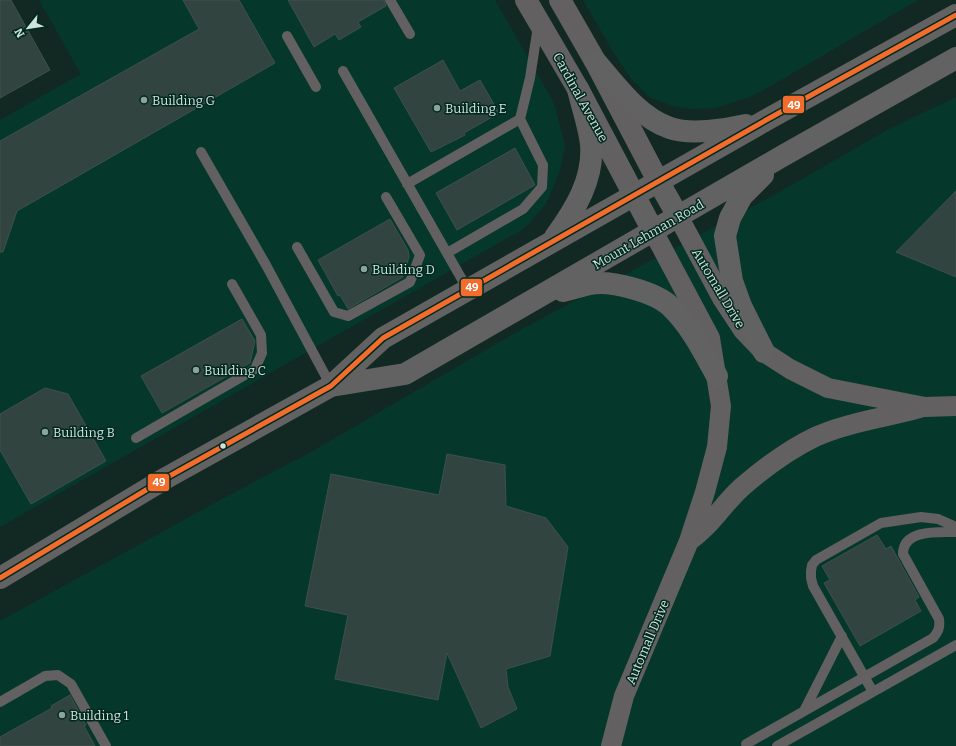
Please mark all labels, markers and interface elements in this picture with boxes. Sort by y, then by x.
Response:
north arrow [8,8,48,48]
text: N [12,25,28,40]
street label: Cardinal Avenue [550,50,611,144]
place label: Building G [152,93,216,108]
marker: Building G [139,95,149,105]
line badge: 49 [782,95,805,114]
text: 49 [787,99,801,112]
place label: Building E [445,101,507,116]
marker: Building E [432,103,442,113]
street label: Mount Lehman Road [590,196,707,272]
street label: Automall Drive [689,246,748,331]
place label: Building D [372,262,435,277]
marker: Building D [359,264,369,274]
line badge: 49 [460,278,483,297]
text: 49 [465,281,479,294]
place label: Building C [204,363,266,378]
marker: Building C [191,365,201,375]
place label: Building B [53,425,115,440]
marker: Building B [40,427,50,437]
unlabelled marker [218,441,228,451]
line badge: 49 [147,473,170,492]
text: 49 [152,476,166,489]
street label: Automall Drive [623,598,672,687]
place label: Building 1 [70,708,130,723]
marker: Building 1 [57,710,67,720]

